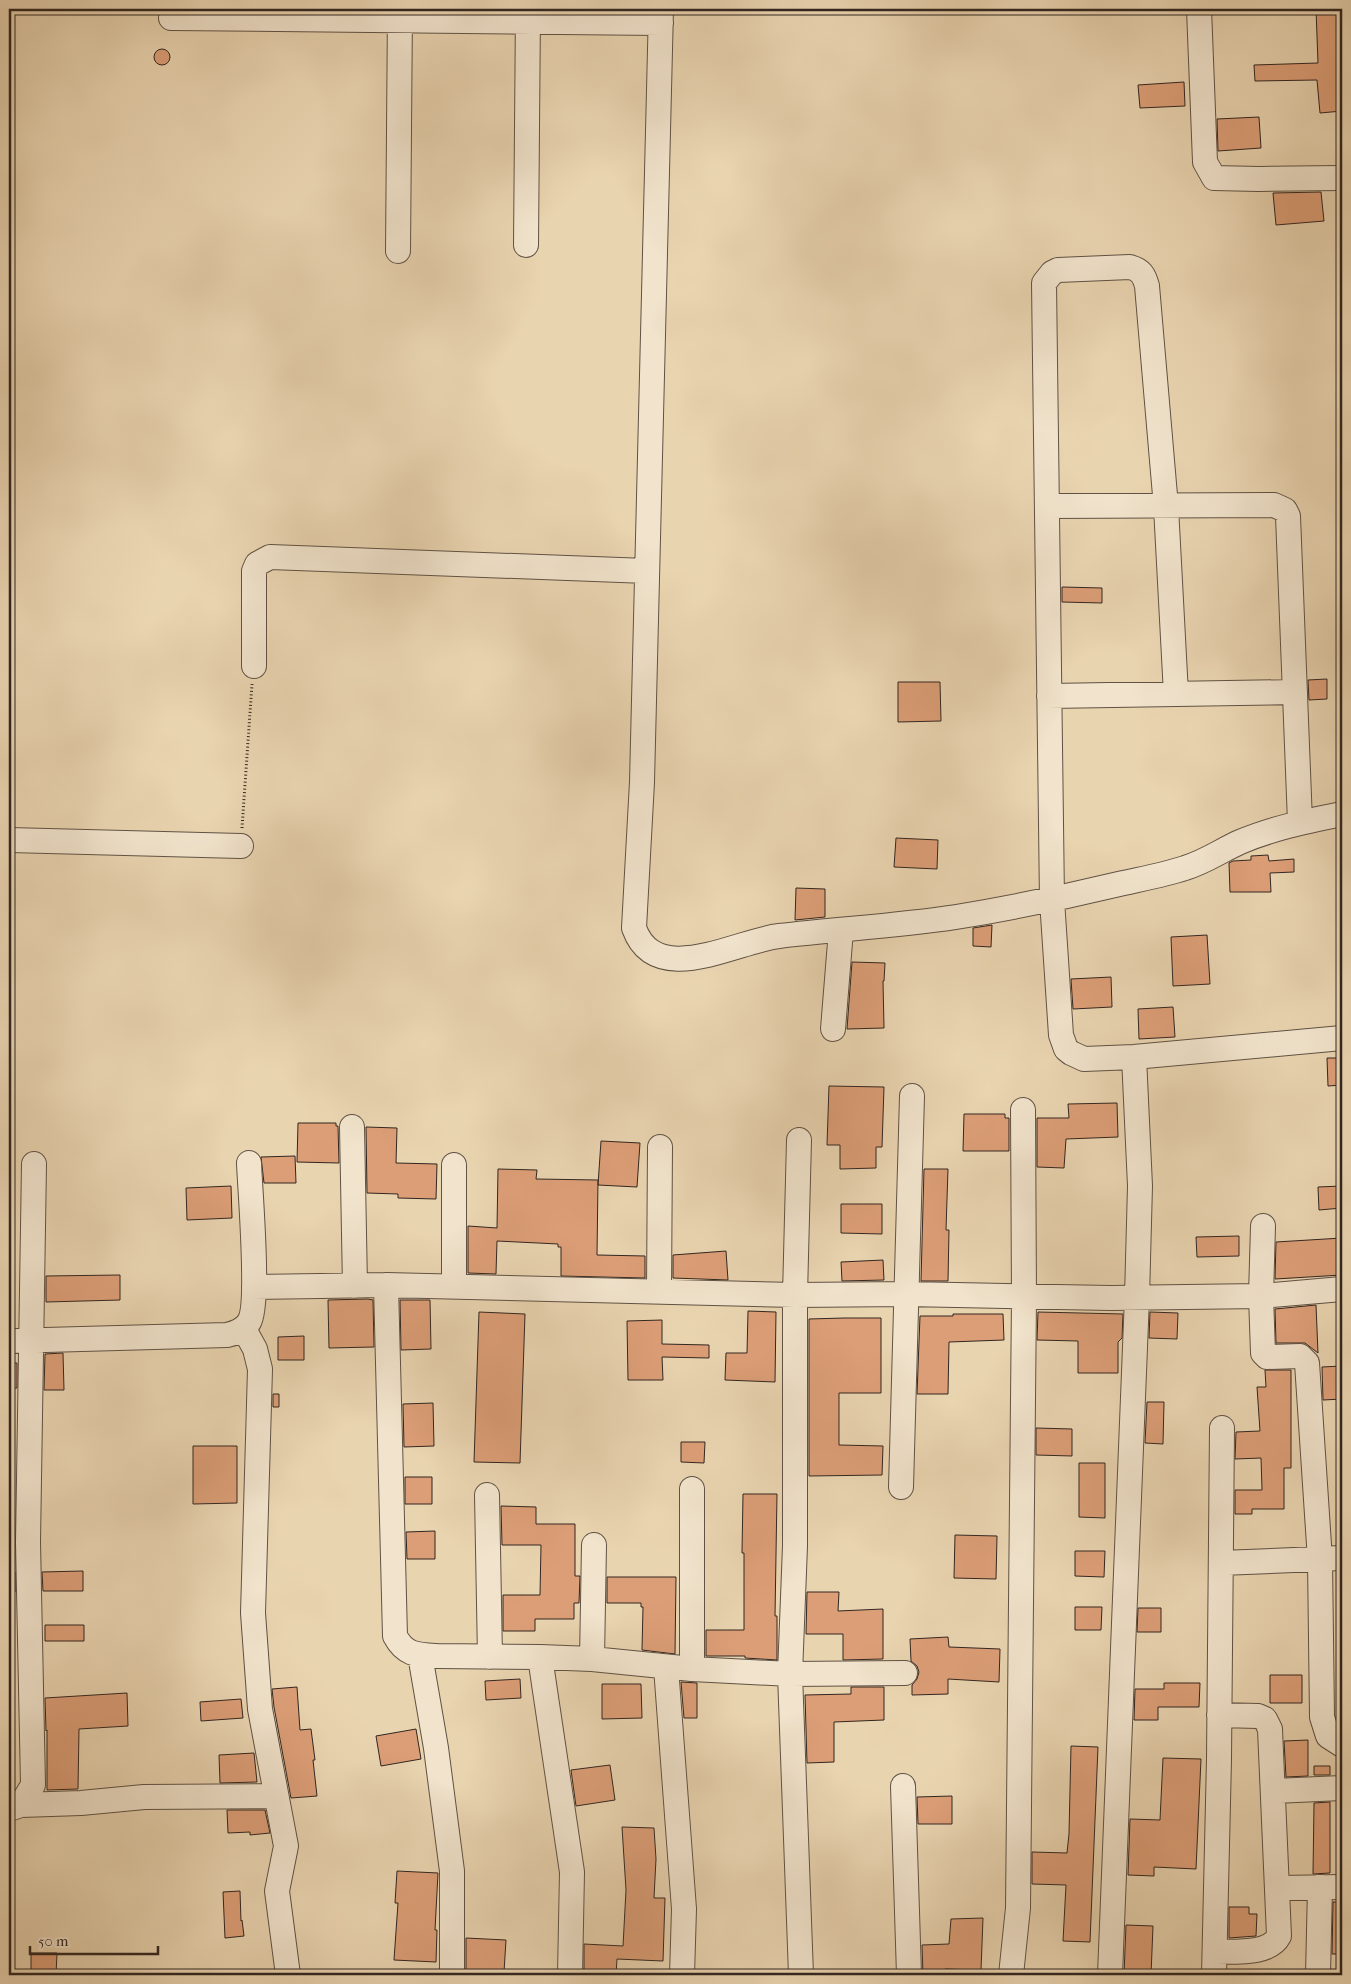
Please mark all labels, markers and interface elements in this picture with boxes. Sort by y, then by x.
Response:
scale bar [30,1924,158,1956]
text: 50 m [38,1932,69,1950]

